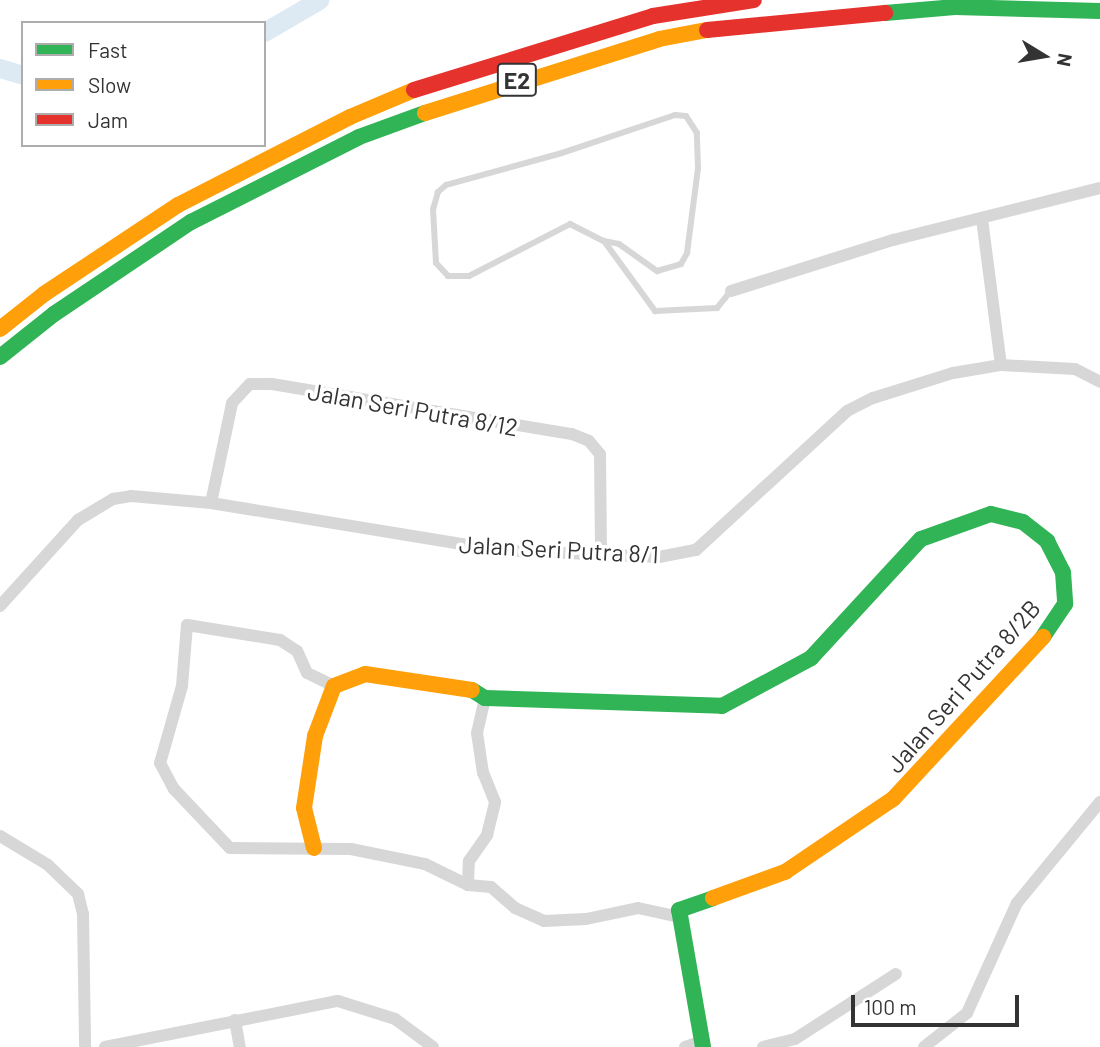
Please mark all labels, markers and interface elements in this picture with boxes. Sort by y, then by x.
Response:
legend [21,21,266,147]
north arrow [1009,21,1079,91]
text: Fast [88,37,128,62]
text: N [1053,52,1078,68]
road number: E2 [496,60,538,100]
text: Slow [88,72,131,97]
text: Jam [88,107,128,132]
street label: Jalan Seri Putra 8/12 [306,376,520,442]
street label: Jalan Seri Putra 8/1 [458,529,660,569]
street label: Jalan Seri Putra 8/2B [880,594,1046,778]
scale bar [855,981,1023,1025]
text: 100 m [864,994,917,1019]

